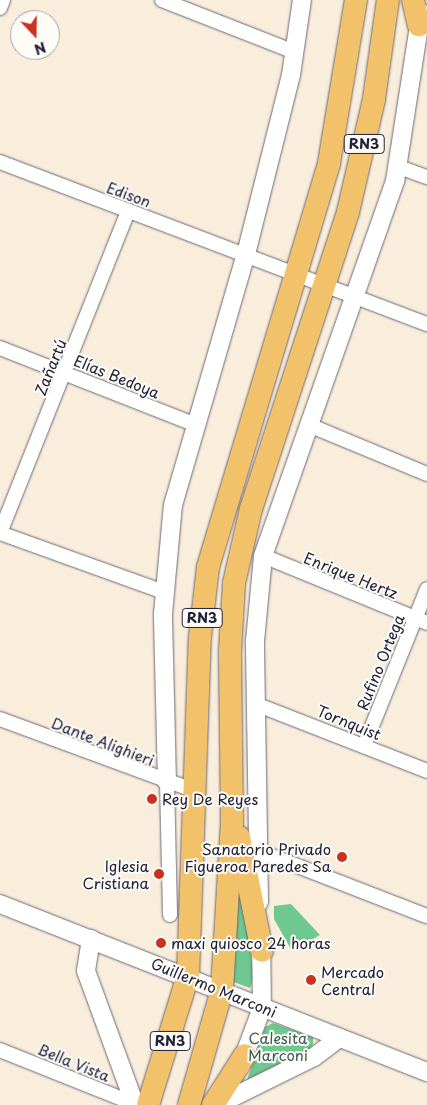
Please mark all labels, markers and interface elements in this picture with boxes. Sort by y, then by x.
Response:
north arrow [10,10,60,60]
text: N [31,37,49,60]
road number: RN3 [343,132,385,156]
street label: Edison [104,178,154,210]
street label: Zañartú [31,336,69,398]
street label: Elías Bedoya [71,351,163,401]
street label: Enrique Hertz [302,548,400,602]
road number: RN3 [181,606,223,630]
street label: Rufino Ortega [353,612,407,712]
street label: Tornquist [314,701,384,743]
street label: Dante Alighieri [50,713,156,769]
place label: Rey De Reyes [162,790,259,808]
marker: Rey De Reyes [146,793,158,805]
place label: Sanatorio Privado Figueroa Paredes Sa [183,839,331,874]
marker: Sanatorio Privado Figueroa Paredes Sa [335,850,349,864]
place label: Iglesia Cristiana [82,856,149,891]
marker: Iglesia Cristiana [153,868,165,880]
place label: maxi quiosco 24 horas [171,934,333,952]
marker: maxi quiosco 24 horas [155,937,167,949]
street label: Guillermo Marconi [148,953,280,1021]
place label: Mercado Central [321,962,384,997]
marker: Mercado Central [305,974,317,986]
park label: Calesita Marconi [248,1028,308,1063]
road number: RN3 [149,1030,191,1052]
street label: Bella Vista [35,1039,113,1085]

